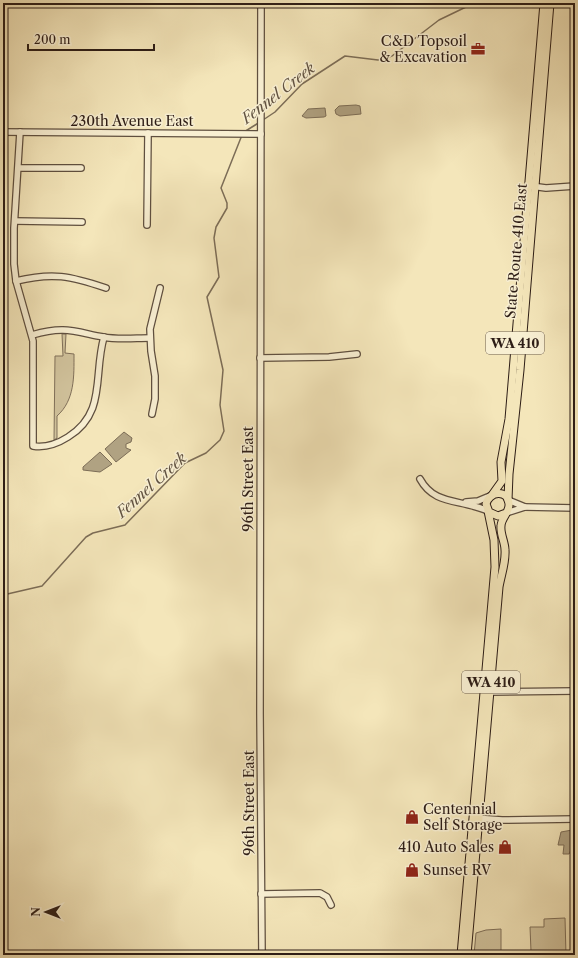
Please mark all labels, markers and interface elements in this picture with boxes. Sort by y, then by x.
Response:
scale bar [28,26,154,52]
text: 200 m [34,32,71,47]
place label: C&D Topsoil & Excavation [379,32,467,66]
office icon: C&D Topsoil & Excavation [470,41,486,57]
water label: Fennel Creek [237,58,319,128]
street label: 230th Avenue East [70,112,194,130]
street label: State Route 410 East [501,183,531,319]
road number: WA 410 [486,332,544,354]
street label: 96th Street East [239,426,257,532]
water label: Fennel Creek [111,448,190,522]
road number: WA 410 [462,671,520,693]
street label: 96th Street East [240,750,258,856]
place label: Centennial Self Storage [423,800,503,834]
shop icon: Centennial Self Storage [404,809,420,825]
place label: 410 Auto Sales [398,838,494,856]
shop icon: 410 Auto Sales [497,839,513,855]
place label: Sunset RV [423,861,492,879]
shop icon: Sunset RV [404,862,420,878]
north arrow [26,892,66,932]
text: N [29,907,43,917]

